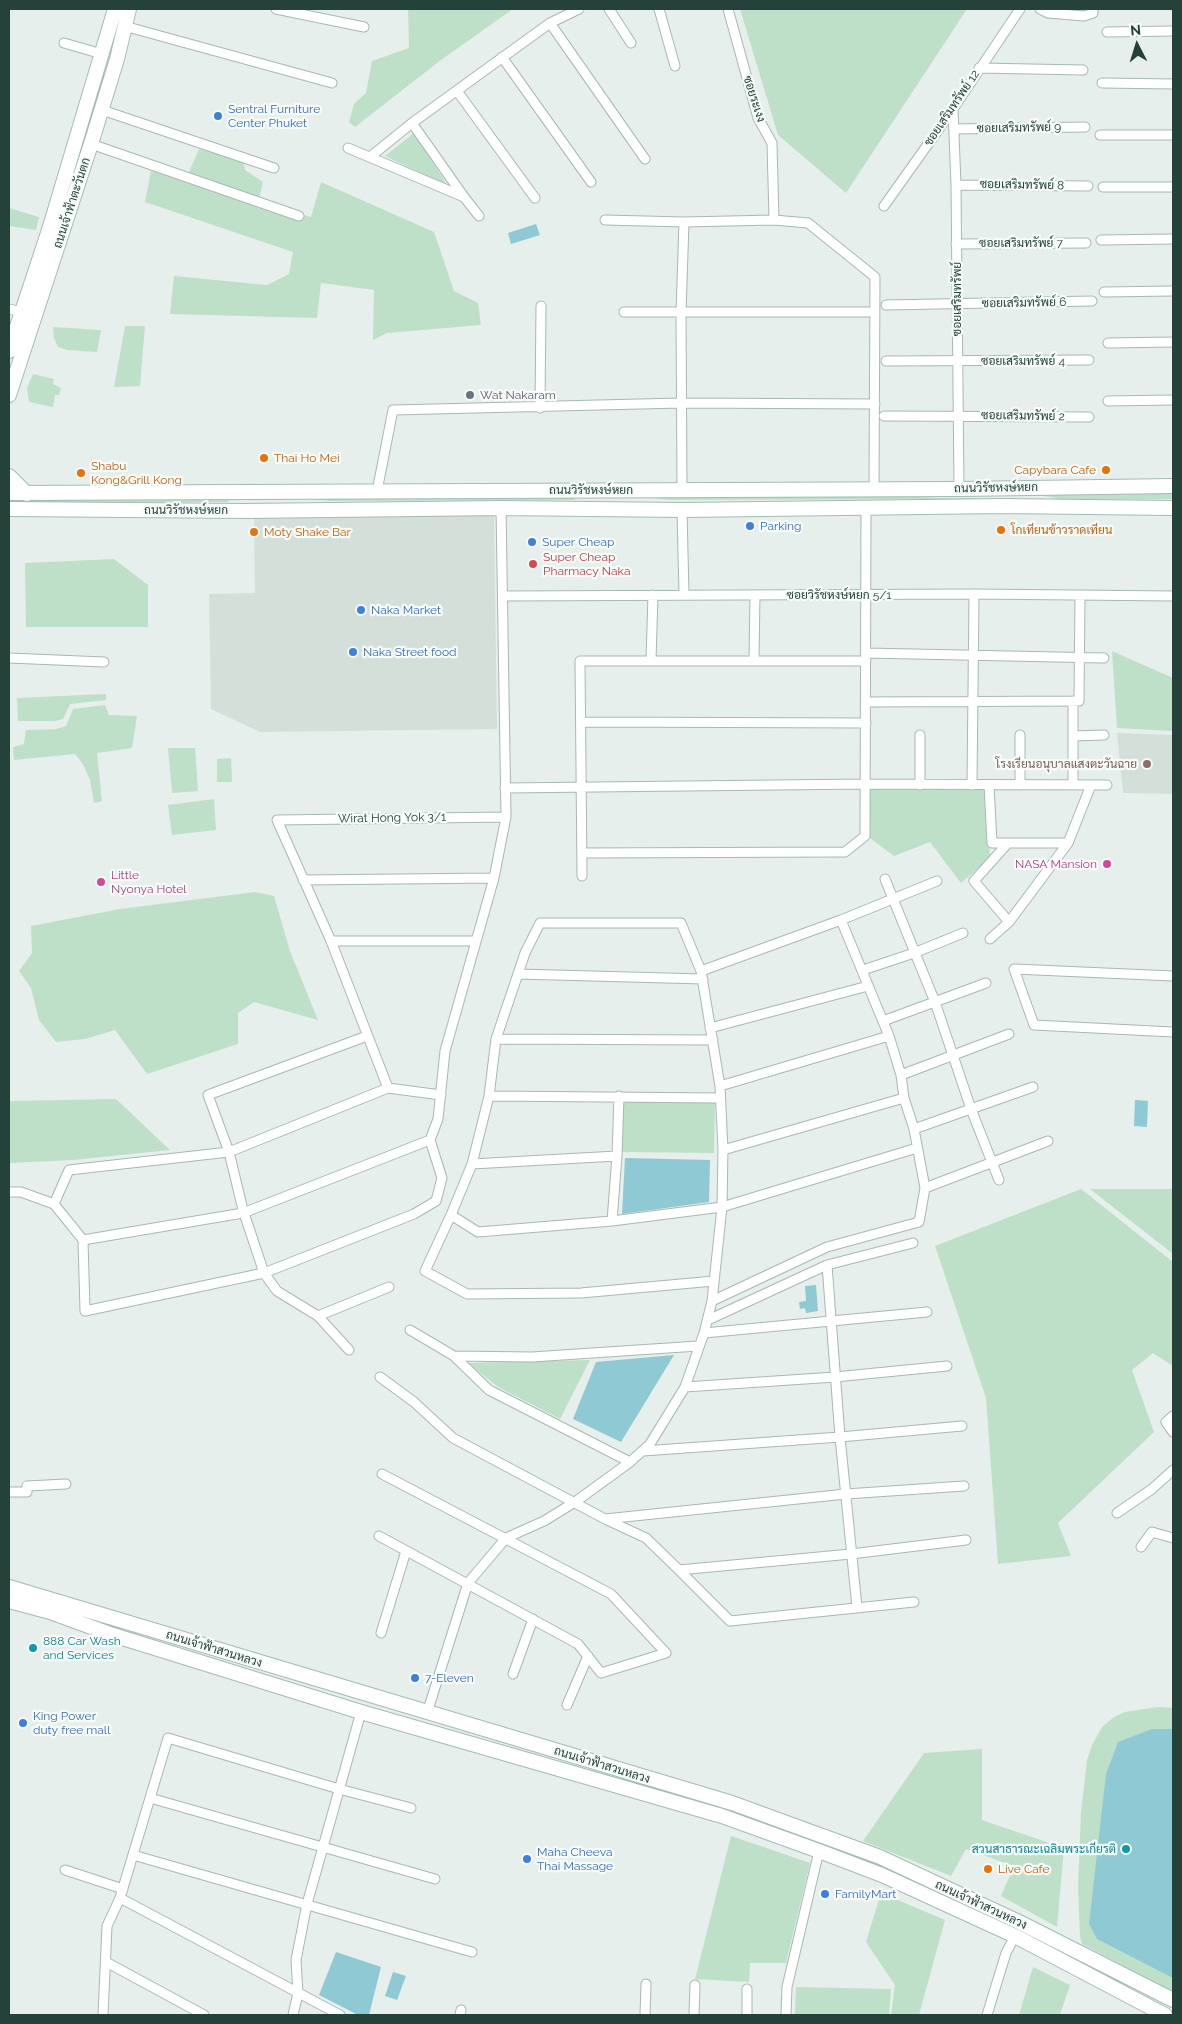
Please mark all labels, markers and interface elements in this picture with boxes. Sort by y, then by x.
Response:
north arrow [1112,20,1162,70]
text: N [1130,22,1142,38]
street label: ซอยเสริมทรัพย์ 12 [921,67,983,149]
street label: ซอยระเงง [740,74,768,124]
place label: Sentral Furniture Center Phuket [228,102,320,130]
marker: Sentral Furniture Center Phuket [212,110,224,122]
street label: ซอยเสริมทรัพย์ 9 [977,120,1061,136]
street label: ถนนเจ้าฟ้าตะวันตก [51,156,93,250]
street label: ซอยเสริมทรัพย์ 8 [980,177,1064,193]
street label: ซอยเสริมทรัพย์ 7 [979,236,1063,250]
street label: ซอยเสริมทรัพย์ [950,262,964,336]
street label: ซอยเสริมทรัพย์ 6 [982,295,1066,311]
street label: ซอยเสริมทรัพย์ 4 [981,354,1065,368]
place label: Wat Nakaram [480,388,556,402]
marker: Wat Nakaram [464,389,476,401]
street label: ซอยเสริมทรัพย์ 2 [981,408,1065,424]
place label: Thai Ho Mei [274,451,340,465]
marker: Thai Ho Mei [258,452,270,464]
place label: Shabu Kong&Grill Kong [91,459,182,487]
place label: Capybara Cafe [1014,463,1096,477]
marker: Capybara Cafe [1100,464,1112,476]
marker: Shabu Kong&Grill Kong [75,467,87,479]
street label: ถนนวิรัชหงษ์หยก [954,480,1038,496]
street label: ถนนวิรัชหงษ์หยก [549,483,633,497]
street label: ถนนวิรัชหงษ์หยก [144,503,228,517]
place label: Parking [760,519,802,533]
marker: Parking [744,520,756,532]
place label: โกเทียนข้าวราดเทียน [1011,523,1113,537]
marker: โกเทียนข้าวราดเทียน [995,524,1007,536]
place label: Moty Shake Bar [264,525,351,539]
marker: Moty Shake Bar [248,526,260,538]
place label: Super Cheap [542,535,614,549]
marker: Super Cheap [526,536,538,548]
place label: Super Cheap Pharmacy Naka [543,550,630,578]
marker: Super Cheap Pharmacy Naka [527,558,539,570]
street label: ซอยวิรัชหงษ์หยก 5/1 [787,588,891,602]
place label: Naka Market [371,603,441,617]
marker: Naka Market [355,604,367,616]
place label: Naka Street food [363,645,457,659]
marker: Naka Street food [347,646,359,658]
place label: โรงเรียนอนุบาลแสงตะวันฉาย [996,757,1137,771]
marker: โรงเรียนอนุบาลแสงตะวันฉาย [1141,758,1153,770]
street label: Wirat Hong Yok 3/1 [338,810,446,826]
place label: NASA Mansion [1015,857,1097,871]
marker: NASA Mansion [1101,858,1113,870]
place label: Little Nyonya Hotel [111,868,187,896]
marker: Little Nyonya Hotel [95,876,107,888]
street label: ถนนเจ้าฟ้าสวนหลวง [164,1628,264,1670]
place label: 888 Car Wash and Services [43,1634,121,1662]
marker: 888 Car Wash and Services [27,1642,39,1654]
place label: 7-Eleven [425,1671,474,1685]
marker: 7-Eleven [409,1672,421,1684]
place label: King Power duty free mall [33,1709,110,1737]
marker: King Power duty free mall [17,1717,29,1729]
street label: ถนนเจ้าฟ้าสวนหลวง [552,1744,652,1786]
place label: สวนสาธารณะเฉลิมพระเกียรติ [972,1842,1116,1856]
marker: สวนสาธารณะเฉลิมพระเกียรติ [1120,1843,1132,1855]
place label: Maha Cheeva Thai Massage [537,1845,613,1873]
marker: Maha Cheeva Thai Massage [521,1853,533,1865]
place label: Live Cafe [998,1862,1049,1876]
marker: Live Cafe [982,1863,994,1875]
street label: ถนนเจ้าฟ้าสวนหลวง [933,1877,1029,1933]
place label: FamilyMart [835,1887,896,1901]
marker: FamilyMart [819,1888,831,1900]

